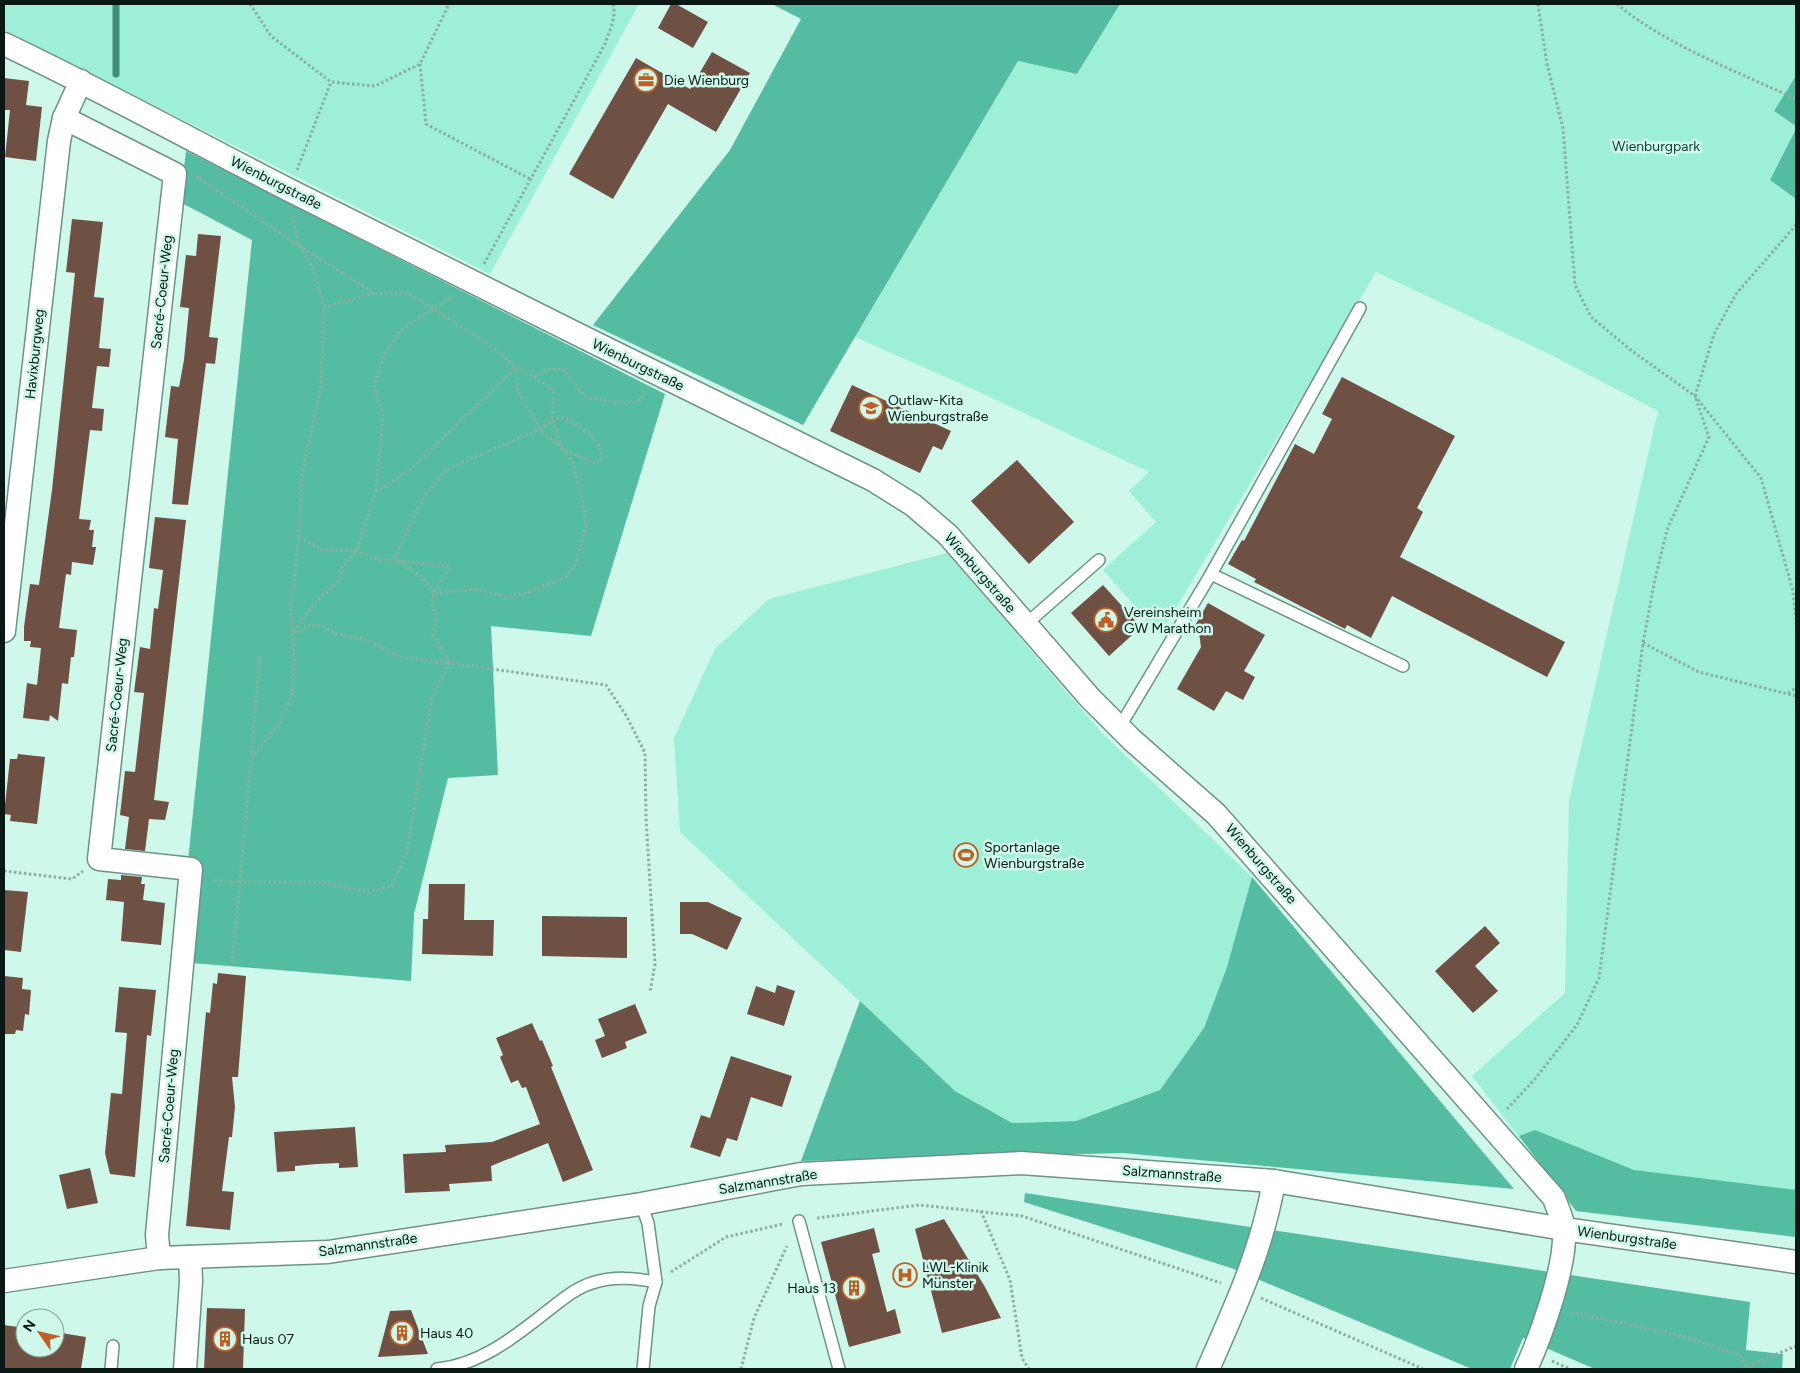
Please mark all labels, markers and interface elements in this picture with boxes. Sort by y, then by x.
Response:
office icon: Die Wienburg [633,67,659,93]
place label: Die Wienburg [664,72,749,89]
park label: Wienburgpark [1612,138,1700,155]
street label: Wienburgstraße [227,153,325,214]
street label: Sacré-Coeur-Weg [148,234,176,350]
street label: Havixburgweg [22,308,48,400]
street label: Wienburgstraße [589,335,687,395]
place label: Outlaw-Kita Wienburgstraße [888,392,989,425]
school or university icon: Outlaw-Kita Wienburgstraße [858,395,884,421]
street label: Wienburgstraße [941,530,1020,617]
place label: Vereinsheim GW Marathon [1124,604,1212,637]
public building icon: Vereinsheim GW Marathon [1093,607,1119,633]
street label: Sacré-Coeur-Weg [103,637,131,753]
street label: Wienburgstraße [1222,821,1301,908]
place label: Sportanlage Wienburgstraße [984,839,1085,872]
sports icon: Sportanlage Wienburgstraße [953,842,979,868]
street label: Sacré-Coeur-Weg [156,1048,182,1164]
street label: Salzmannstraße [1122,1162,1223,1186]
street label: Salzmannstraße [717,1166,819,1198]
street label: Wienburgstraße [1576,1223,1678,1253]
street label: Salzmannstraße [317,1230,419,1260]
place label: LWL-Klinik Münster [922,1259,989,1292]
hospital icon: LWL-Klinik Münster [892,1262,918,1288]
building icon: Haus 13 [841,1275,867,1301]
place label: Haus 13 [787,1280,836,1297]
north arrow [15,1308,65,1358]
text: N [20,1317,40,1335]
building icon: Haus 40 [389,1320,415,1346]
place label: Haus 40 [420,1325,473,1342]
building icon: Haus 07 [212,1326,238,1352]
place label: Haus 07 [242,1331,294,1348]

